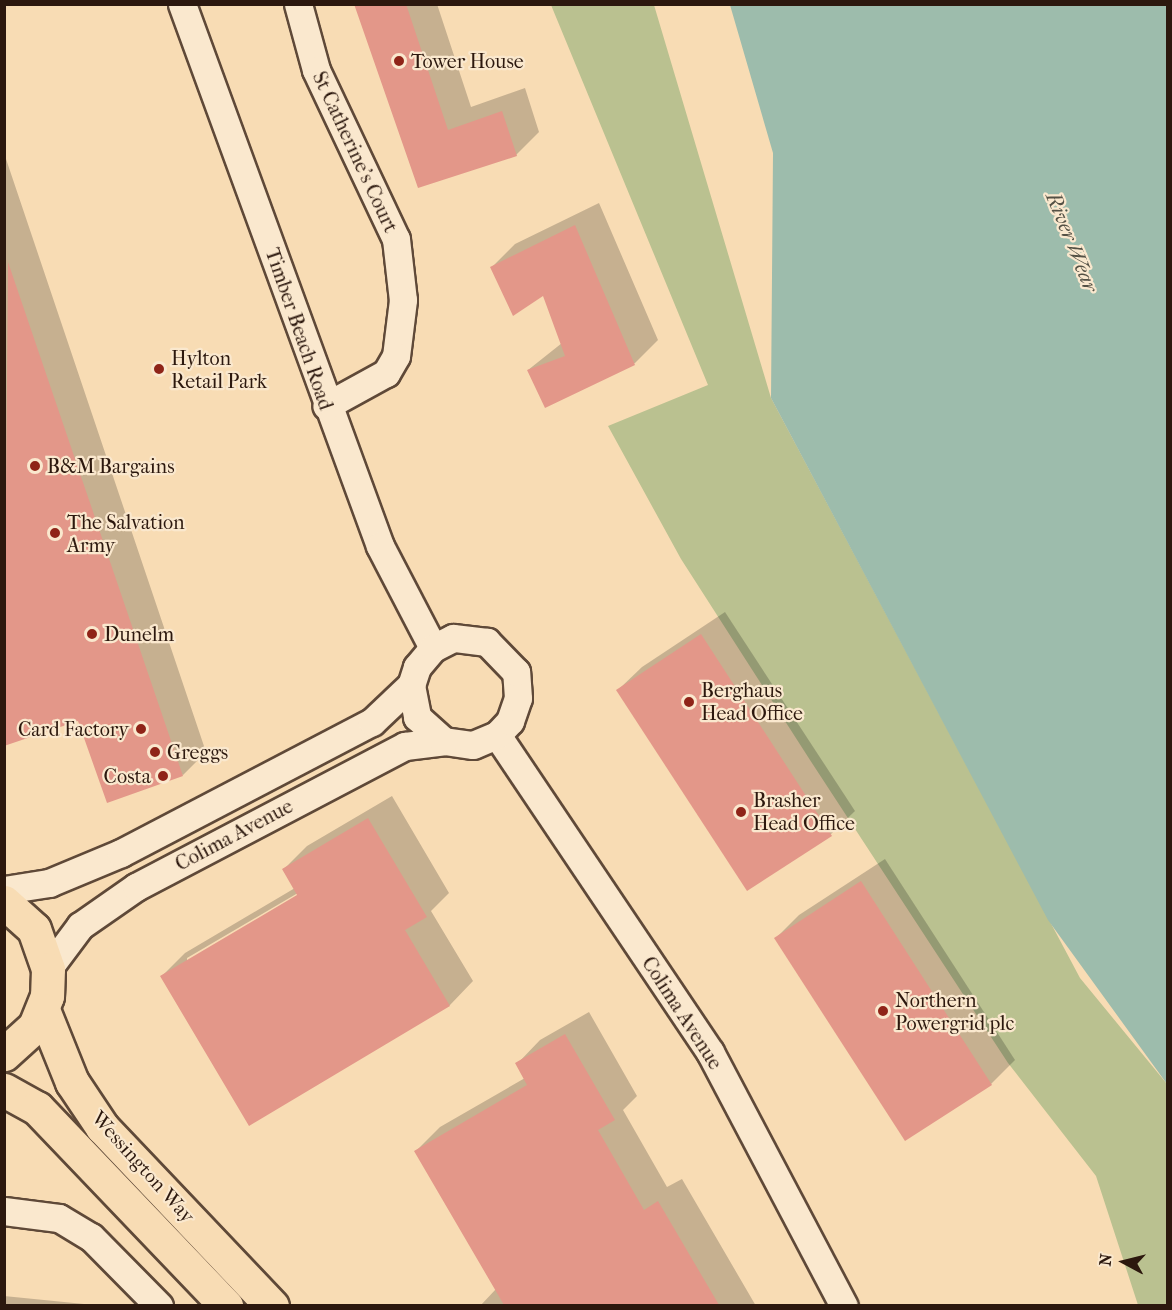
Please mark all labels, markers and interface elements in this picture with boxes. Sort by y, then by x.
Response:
place label: Tower House [411,49,524,73]
marker: Tower House [392,54,406,68]
street label: St Catherine's Court [307,68,403,236]
water label: River Wear [1041,189,1103,295]
street label: Timber Beach Road [260,245,338,413]
place label: Hylton Retail Park [171,346,267,393]
marker: Hylton Retail Park [152,362,166,376]
place label: B&M Bargains [47,454,175,478]
marker: B&M Bargains [28,459,42,473]
place label: The Salvation Army [67,510,185,557]
marker: The Salvation Army [48,526,62,540]
place label: Dunelm [104,622,174,646]
marker: Dunelm [85,627,99,641]
place label: Berghaus Head Office [701,678,803,725]
marker: Berghaus Head Office [682,695,696,709]
place label: Card Factory [18,717,129,741]
marker: Card Factory [134,722,148,736]
place label: Greggs [167,740,228,764]
marker: Greggs [148,745,162,759]
place label: Costa [104,764,151,788]
marker: Costa [156,769,170,783]
place label: Brasher Head Office [753,789,855,836]
street label: Colima Avenue [171,794,297,876]
marker: Brasher Head Office [734,805,748,819]
street label: Colima Avenue [637,952,727,1074]
place label: Northern Powergrid plc [895,988,1014,1035]
marker: Northern Powergrid plc [876,1004,890,1018]
street label: Wessington Way [86,1106,200,1228]
north arrow [1094,1232,1154,1292]
text: N [1095,1253,1116,1267]

